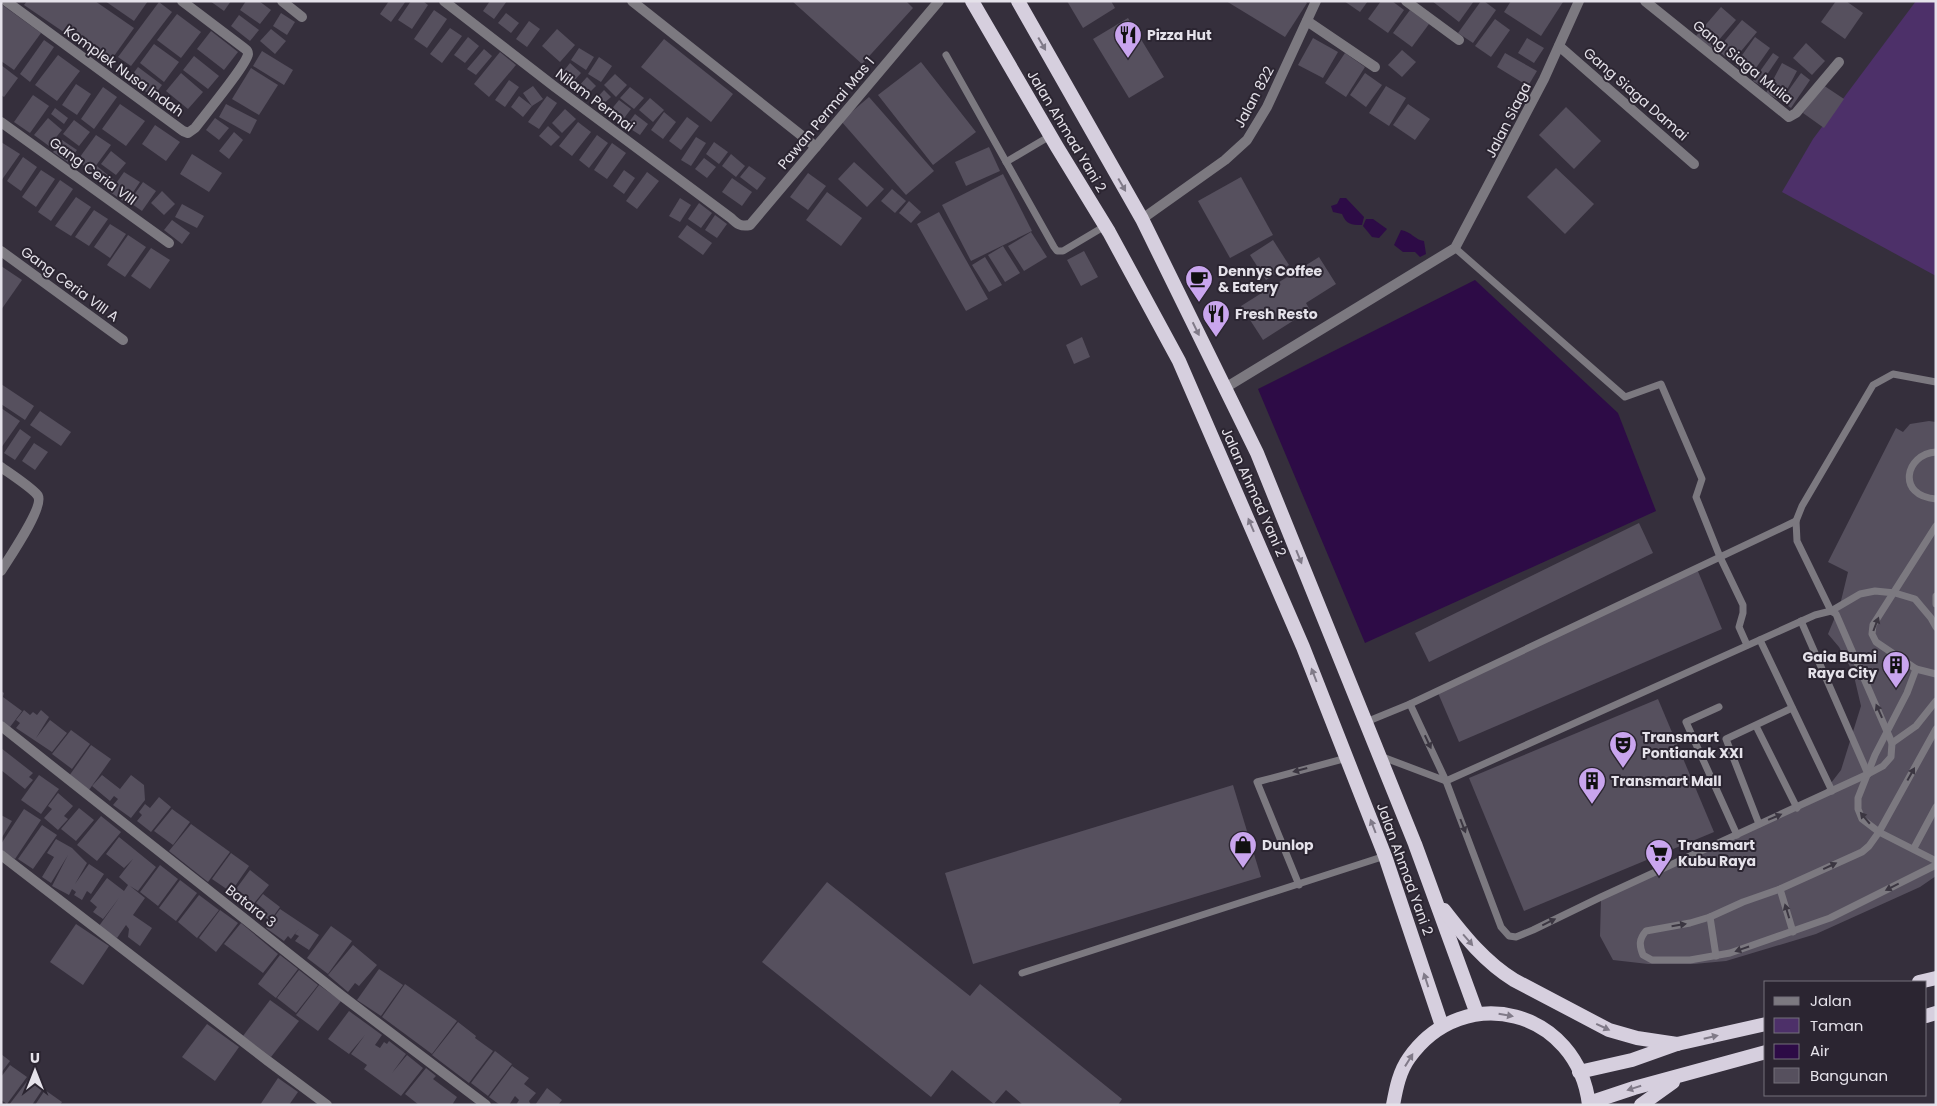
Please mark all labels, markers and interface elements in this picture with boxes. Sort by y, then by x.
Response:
street label: Gang Siaga Mulia [1689,15,1797,109]
restaurant icon: Pizza Hut [1113,20,1143,59]
street label: Komplek Nusa Indah [60,21,188,121]
place label: Pizza Hut [1147,25,1212,45]
one-way arrow [1037,37,1046,50]
street label: Gang Siaga Damai [1579,43,1693,145]
street label: Pawan Permai Mas 1 [773,52,879,174]
street label: Jalan 822 [1229,63,1279,131]
street label: Nilam Permai [552,64,638,136]
street label: Jalan Ahmad Yani 2 [1022,66,1112,196]
street label: Jalan Siaga [1480,79,1536,161]
street label: Gang Ceria VIII [45,132,141,210]
one-way arrow [1118,178,1127,191]
street label: Gang Ceria VIII A [17,242,123,326]
place label: Dennys Coffee & Eatery [1218,261,1323,297]
cafe icon: Dennys Coffee & Eatery [1184,264,1214,303]
restaurant icon: Fresh Resto [1201,299,1231,338]
place label: Fresh Resto [1235,304,1318,324]
one-way arrow [1192,322,1200,336]
street label: Jalan Ahmad Yani 2 [1216,424,1292,560]
one-way arrow [1246,518,1254,532]
one-way arrow [1296,550,1304,564]
one-way arrow [1872,616,1880,631]
place label: Gaia Bumi Raya City [1803,647,1877,683]
building icon: Gaia Bumi Raya City [1881,650,1911,689]
one-way arrow [1310,667,1317,682]
one-way arrow [1874,704,1882,718]
place label: Transmart Pontianak XXI [1642,727,1743,763]
theatre icon: Transmart Pontianak XXI [1608,730,1638,769]
one-way arrow [1425,735,1433,749]
building icon: Transmart Mall [1577,766,1607,805]
one-way arrow [1292,767,1307,775]
one-way arrow [1907,767,1915,781]
place label: Transmart Mall [1611,771,1722,791]
street label: Jalan Ahmad Yani 2 [1372,800,1438,938]
one-way arrow [1859,812,1870,825]
one-way arrow [1768,813,1782,821]
one-way arrow [1369,819,1377,833]
one-way arrow [1459,819,1467,834]
shop icon: Dunlop [1228,830,1258,869]
place label: Dunlop [1262,835,1314,855]
place label: Transmart Kubu Raya [1678,835,1756,871]
supermarket icon: Transmart Kubu Raya [1644,838,1674,877]
one-way arrow [1823,862,1837,870]
street label: Batara 3 [221,880,281,932]
one-way arrow [1885,883,1900,891]
one-way arrow [1782,903,1790,918]
one-way arrow [1541,918,1556,927]
one-way arrow [1671,921,1687,929]
one-way arrow [1462,933,1473,946]
one-way arrow [1735,946,1750,953]
one-way arrow [1422,972,1430,987]
legend [1764,981,1927,1096]
text: Jalan [1810,990,1852,1011]
one-way arrow [1498,1011,1514,1019]
text: Taman [1810,1015,1863,1036]
one-way arrow [1596,1023,1610,1031]
one-way arrow [1703,1033,1718,1041]
text: Air [1810,1040,1830,1061]
north arrow [10,1046,60,1096]
text: U [30,1048,40,1068]
one-way arrow [1404,1053,1413,1066]
text: Bangunan [1810,1065,1888,1086]
one-way arrow [1627,1085,1642,1093]

